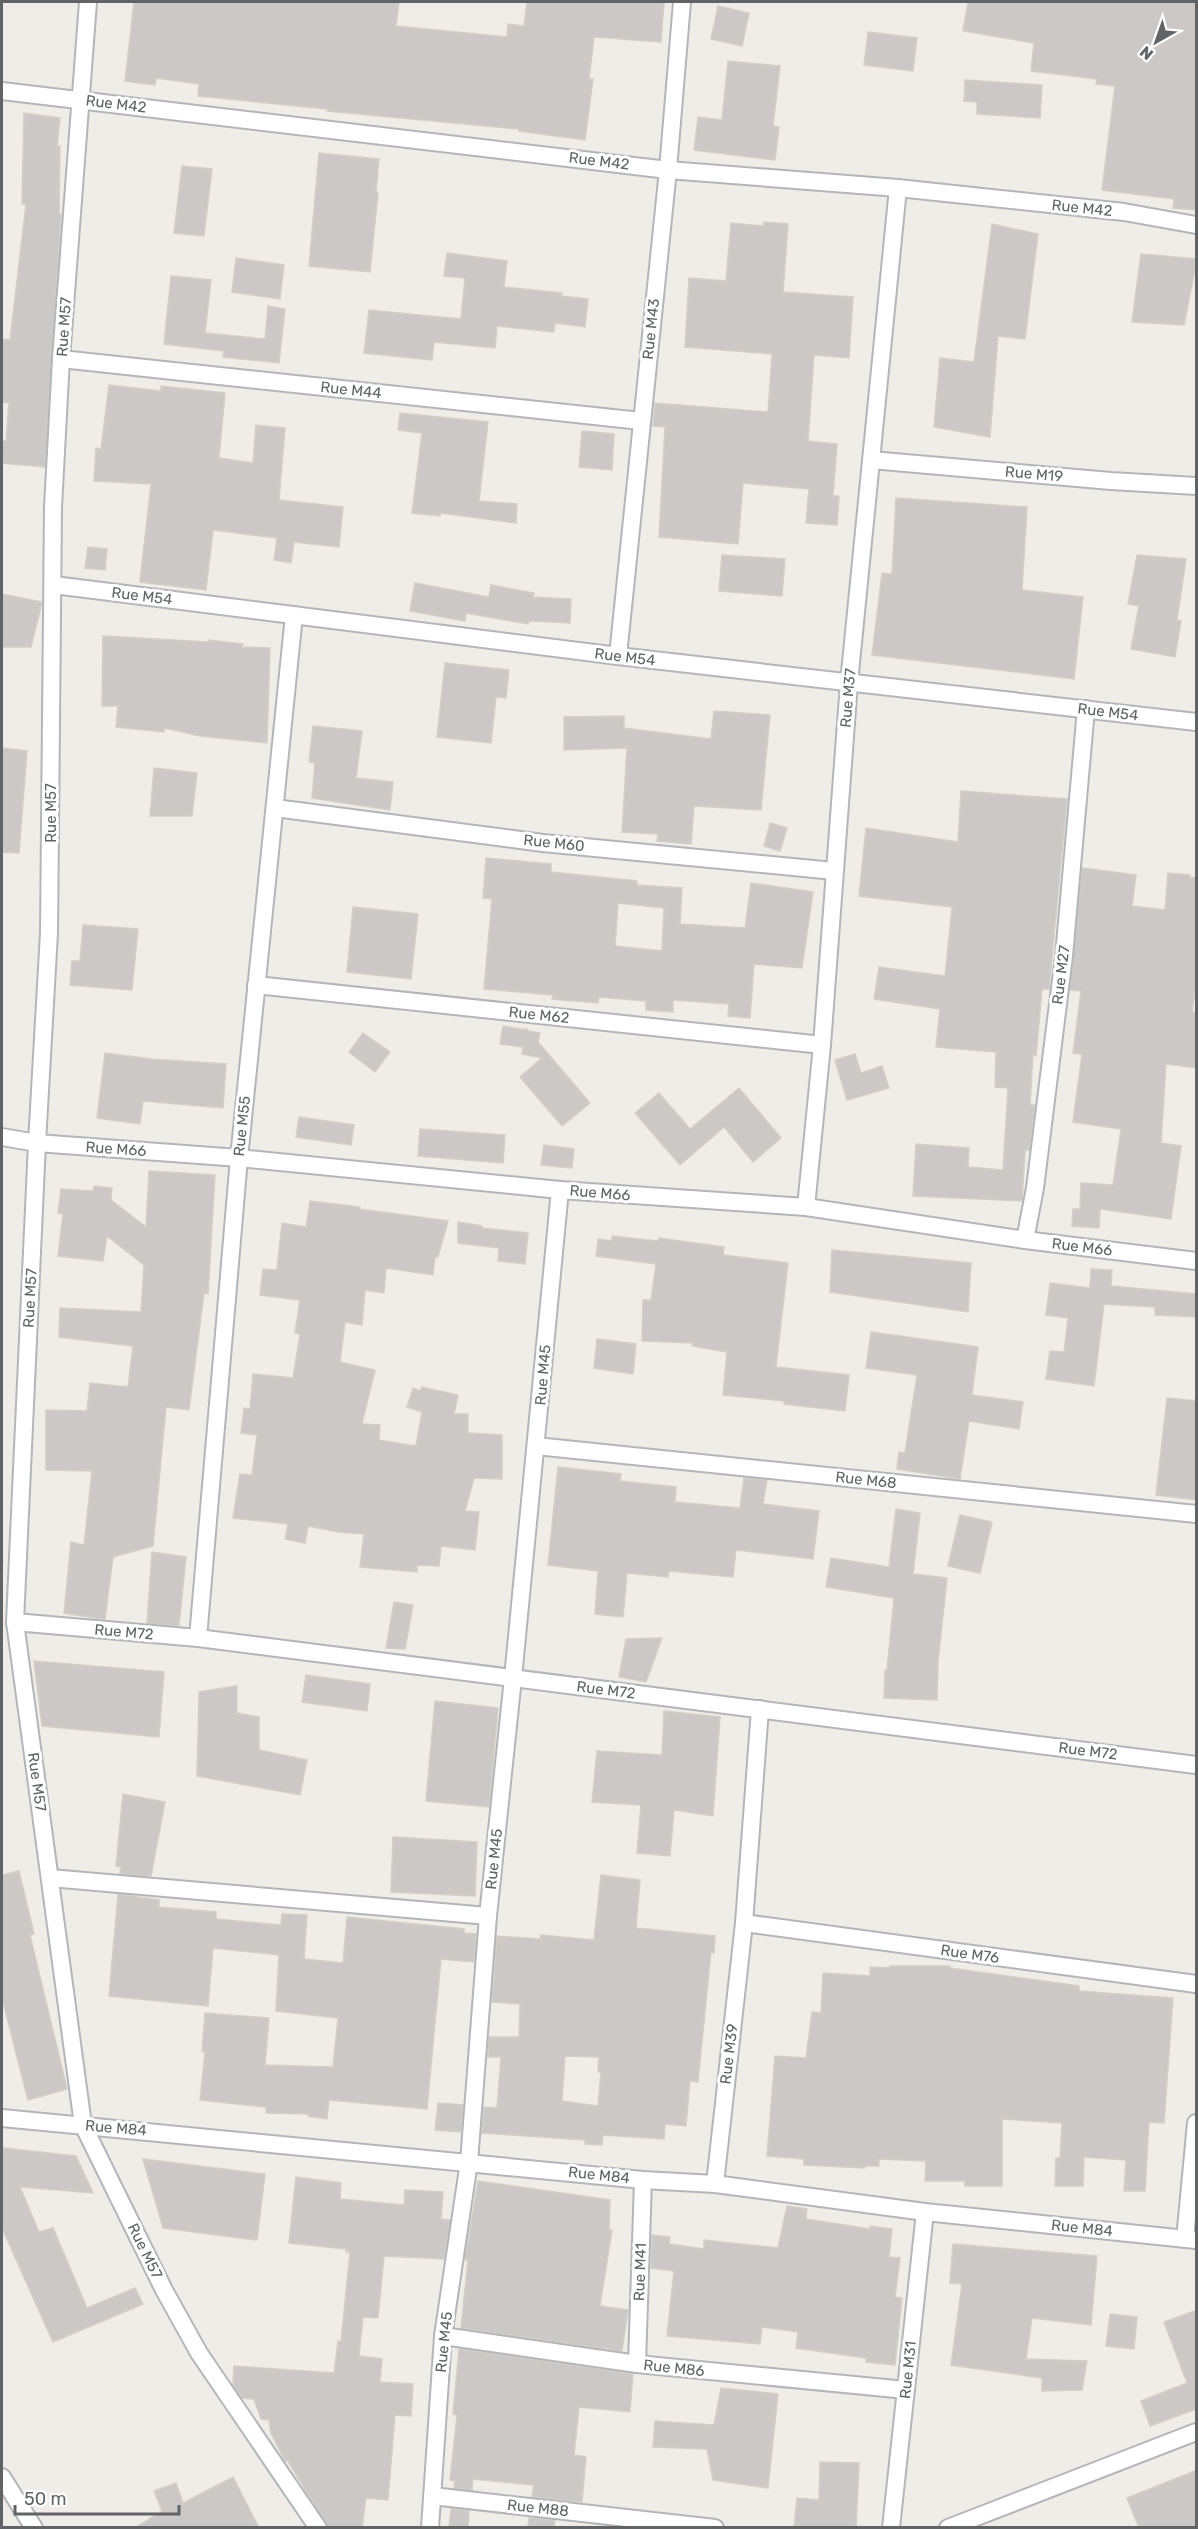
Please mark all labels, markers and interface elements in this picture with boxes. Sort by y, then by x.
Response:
north arrow [1126,12,1186,72]
text: N [1136,42,1157,64]
street label: Rue M42 [85,91,148,117]
street label: Rue M42 [568,148,631,174]
street label: Rue M42 [1051,196,1113,220]
street label: Rue M57 [53,296,75,357]
street label: Rue M43 [639,298,663,360]
street label: Rue M44 [319,378,383,402]
street label: Rue M19 [1004,462,1064,486]
street label: Rue M54 [111,583,173,609]
street label: Rue M54 [594,644,656,670]
street label: Rue M37 [836,667,860,728]
street label: Rue M54 [1077,699,1139,725]
street label: Rue M57 [42,783,60,843]
street label: Rue M60 [523,831,585,855]
street label: Rue M27 [1048,944,1074,1006]
street label: Rue M62 [508,1003,570,1027]
street label: Rue M55 [230,1095,254,1157]
street label: Rue M66 [85,1138,147,1160]
street label: Rue M66 [569,1181,631,1205]
street label: Rue M66 [1051,1234,1113,1260]
street label: Rue M57 [19,1268,41,1328]
street label: Rue M45 [531,1344,555,1406]
street label: Rue M68 [835,1468,897,1492]
street label: Rue M72 [94,1620,155,1644]
street label: Rue M72 [575,1677,637,1703]
street label: Rue M72 [1057,1738,1119,1764]
street label: Rue M57 [24,1751,50,1813]
street label: Rue M45 [482,1828,506,1890]
street label: Rue M76 [939,1941,1001,1967]
street label: Rue M39 [716,2023,742,2085]
street label: Rue M84 [84,2116,148,2140]
street label: Rue M84 [567,2163,631,2187]
street label: Rue M84 [1050,2216,1114,2240]
street label: Rue M57 [124,2220,166,2282]
street label: Rue M41 [630,2243,650,2301]
street label: Rue M45 [432,2311,456,2373]
street label: Rue M31 [896,2340,920,2400]
street label: Rue M86 [643,2356,705,2380]
scale bar [15,2478,178,2516]
text: 50 m [24,2488,67,2510]
street label: Rue M88 [506,2496,570,2520]

